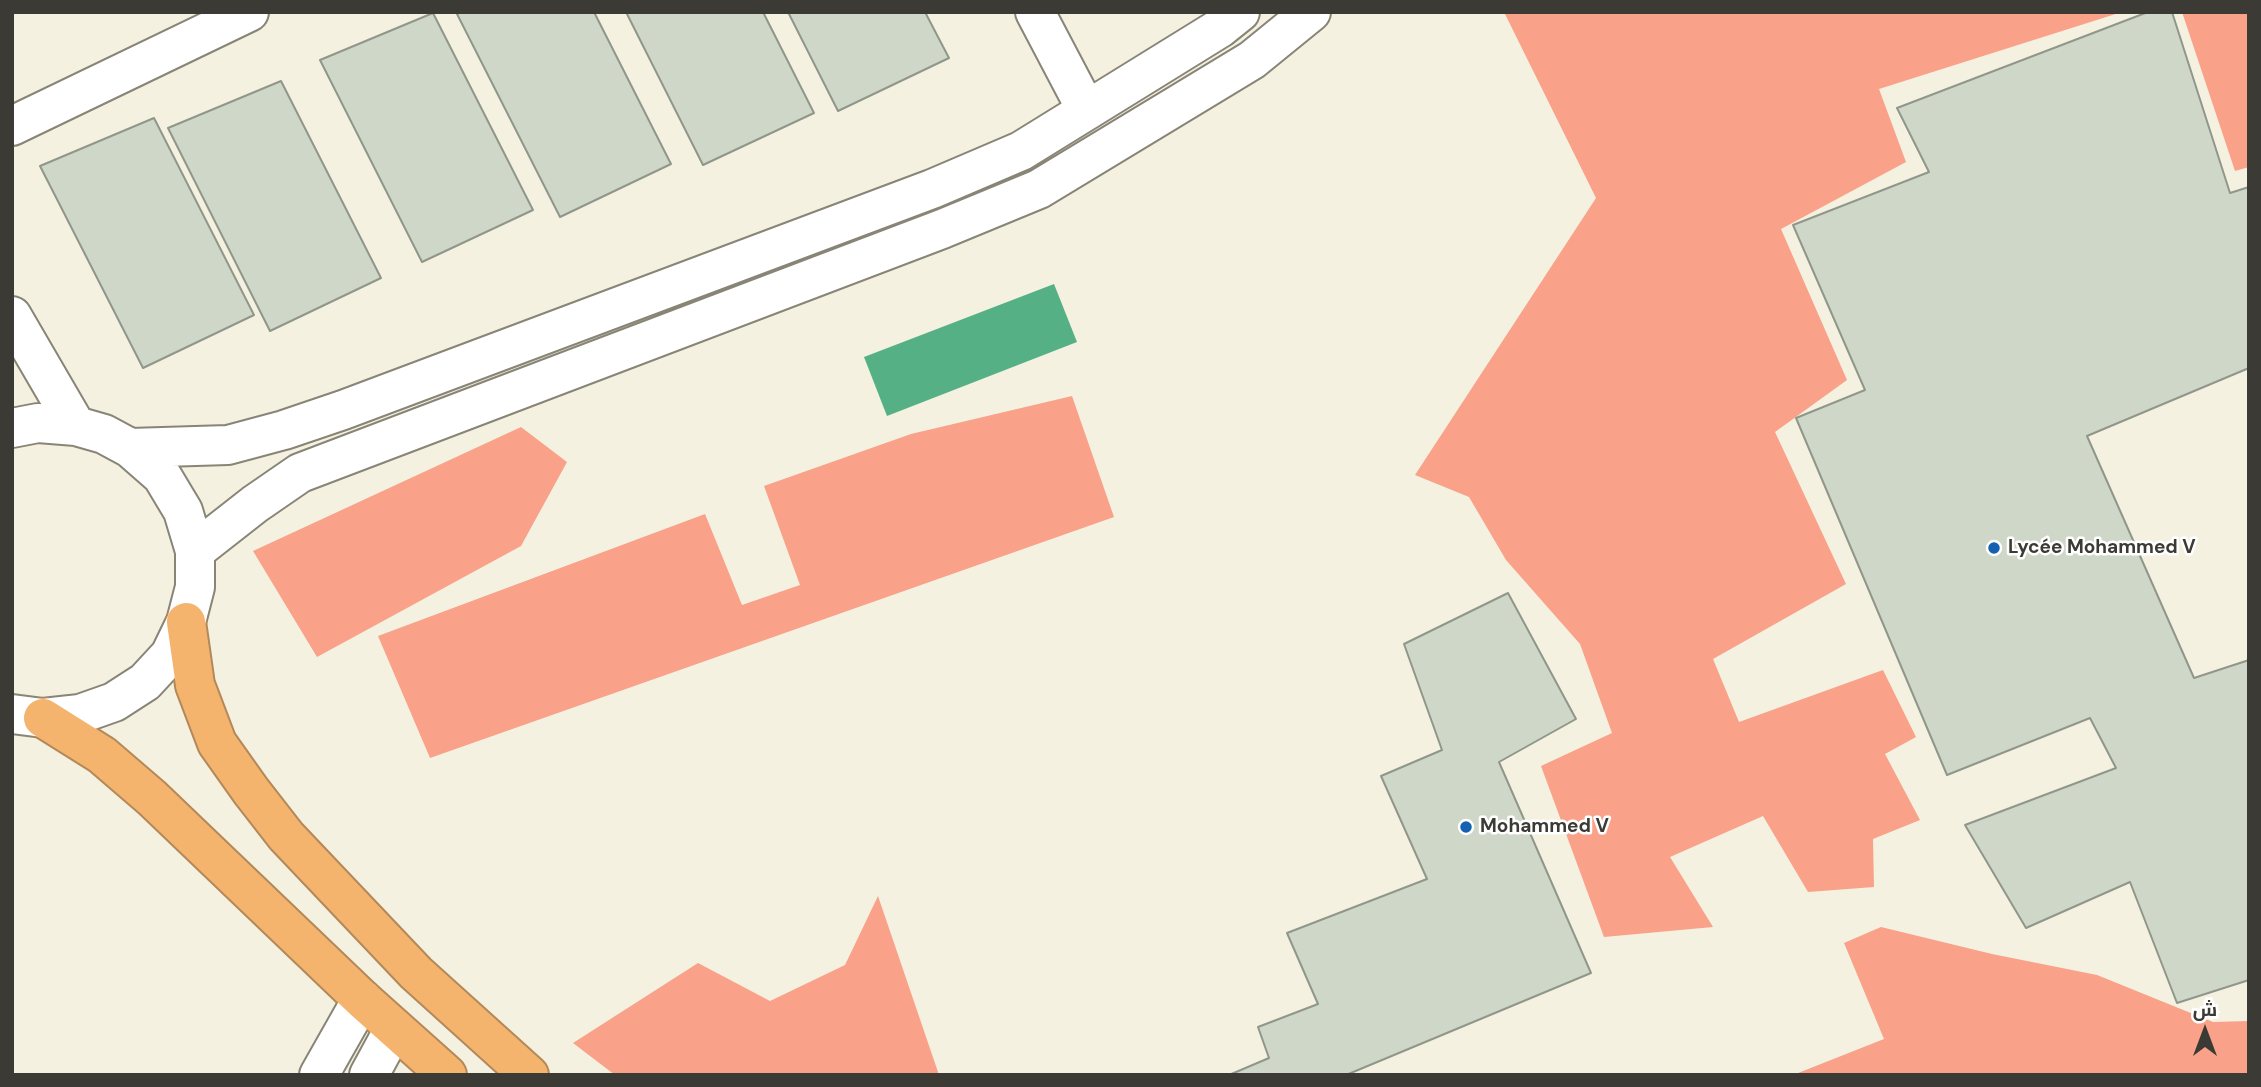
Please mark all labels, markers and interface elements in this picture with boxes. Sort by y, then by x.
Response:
place label: Lycée Mohammed V [2008,537,2196,559]
marker: Lycée Mohammed V [1986,540,2002,556]
place label: Mohammed V [1480,816,1609,838]
marker: Mohammed V [1458,819,1474,835]
north arrow [2170,996,2240,1066]
text: ش [2193,997,2217,1022]

